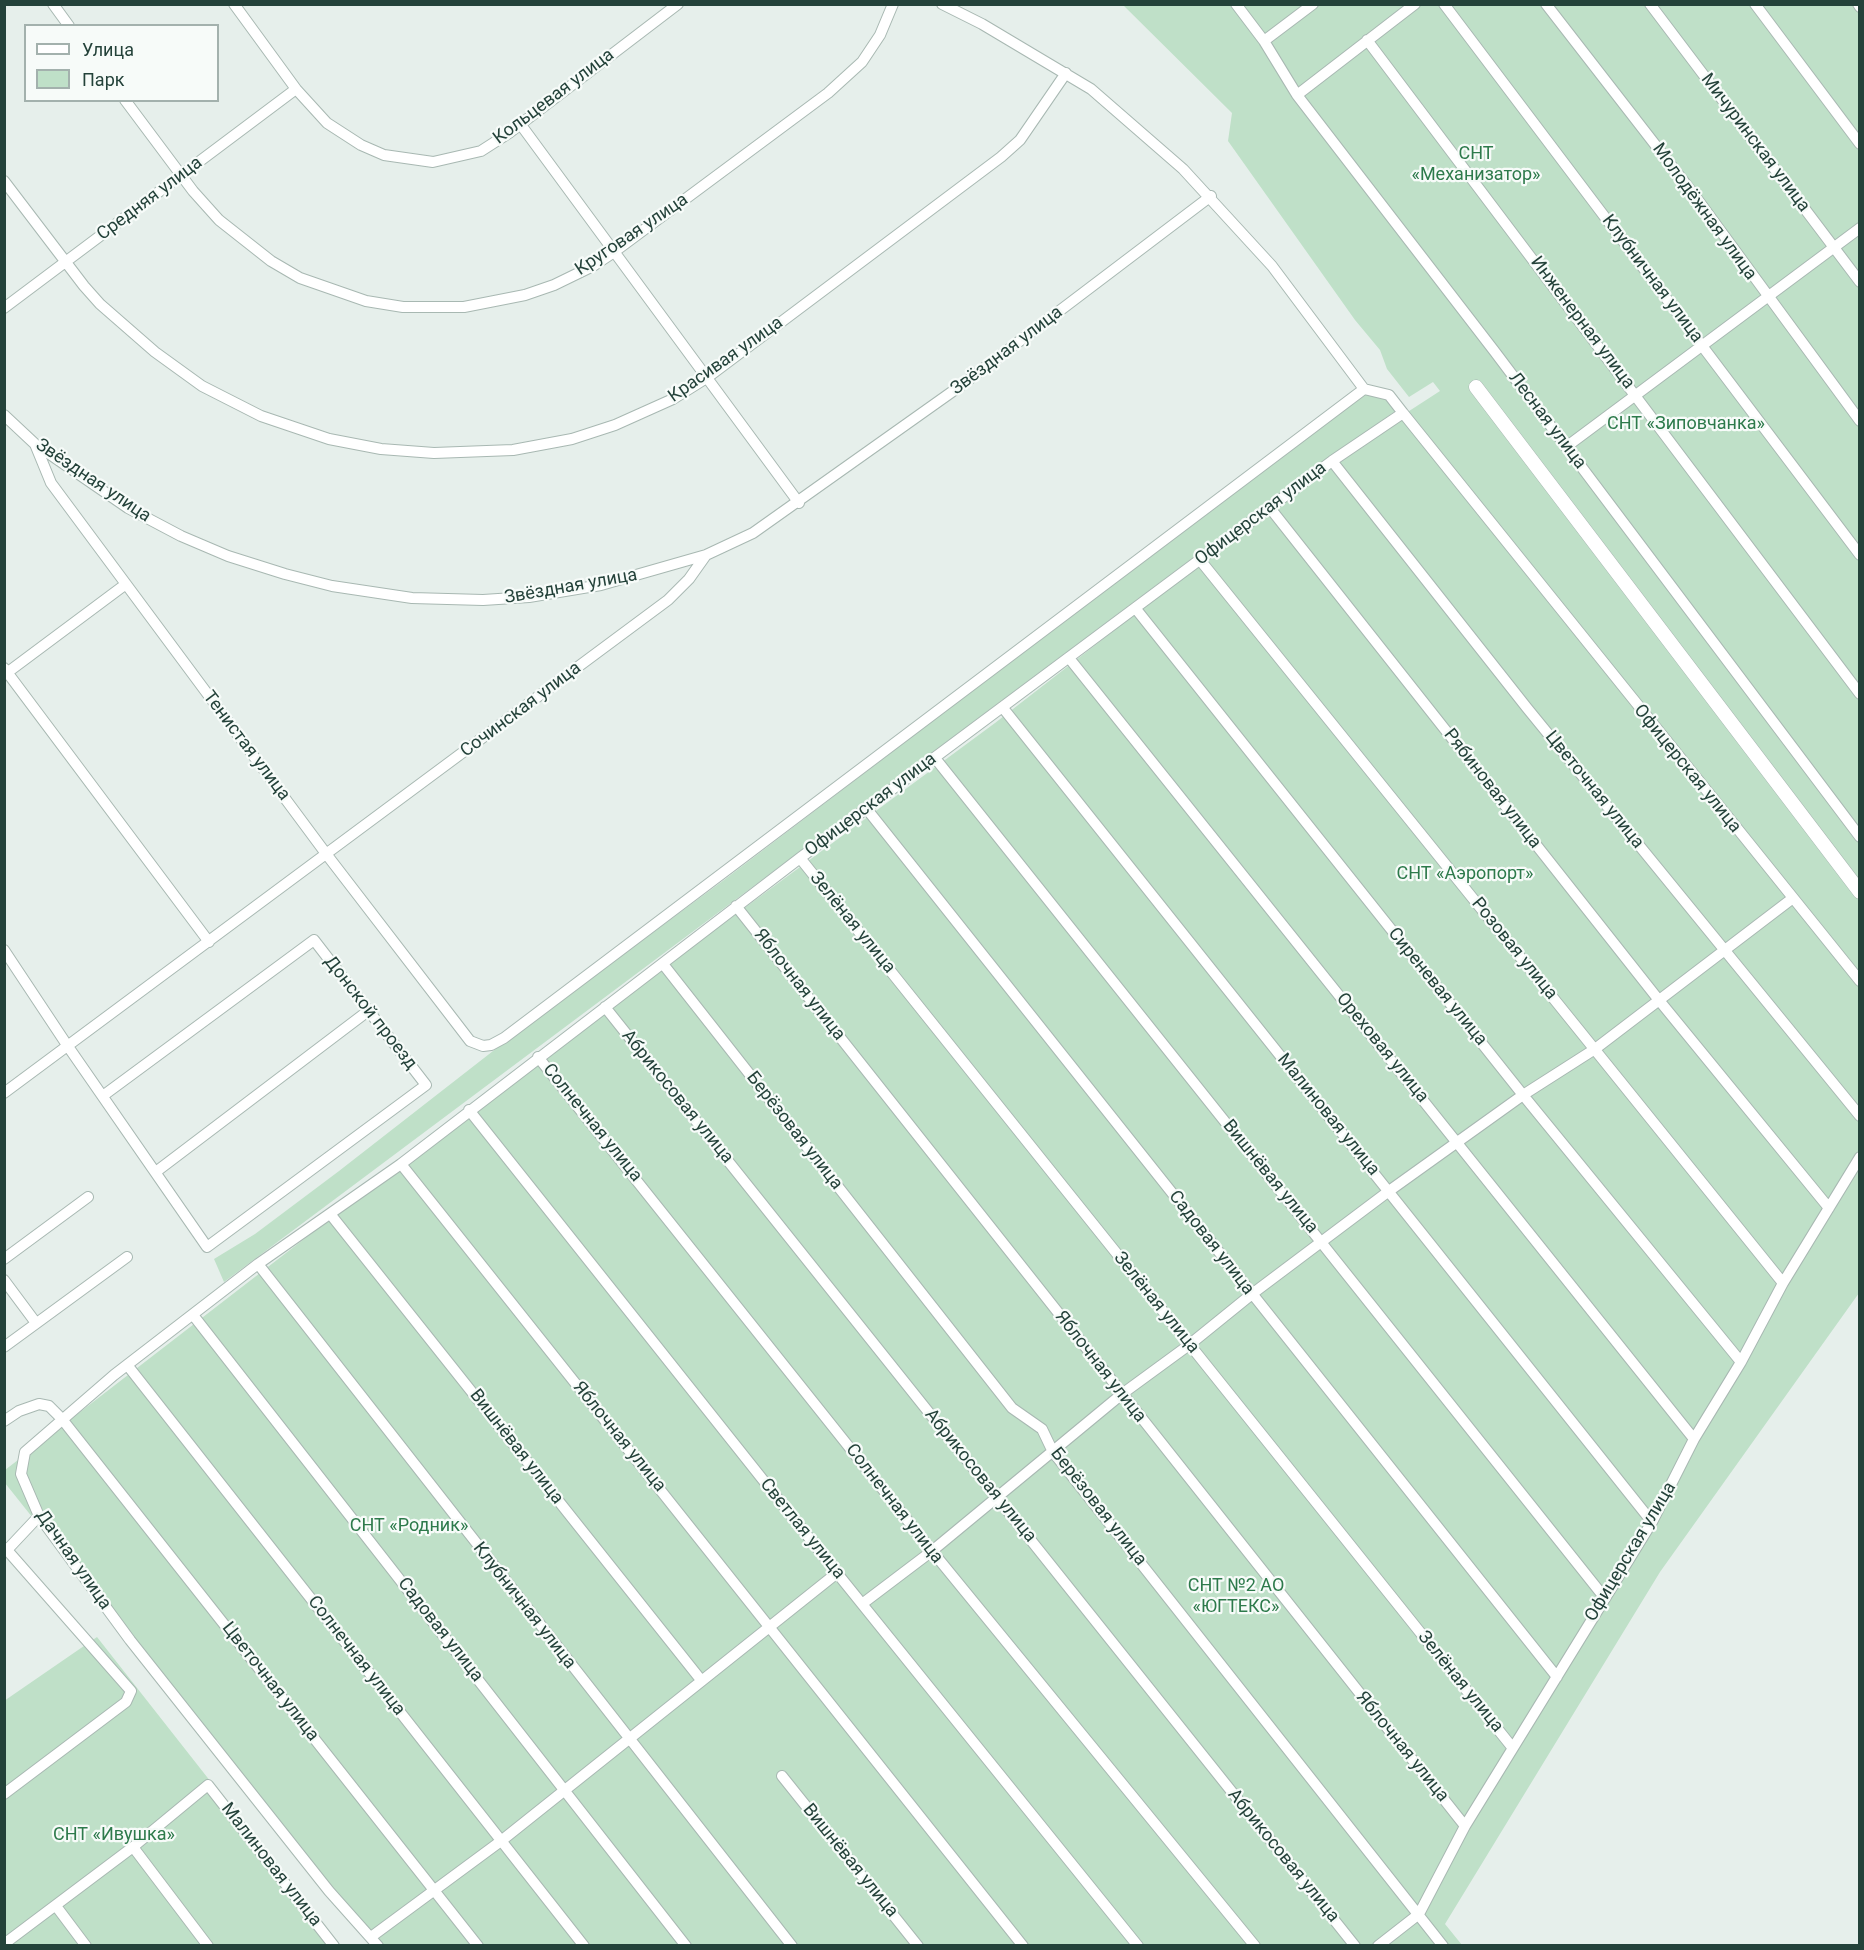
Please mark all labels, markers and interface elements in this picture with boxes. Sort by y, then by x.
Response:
legend [24,24,219,102]
text: Улица [82,39,134,60]
street label: Кольцевая улица [489,45,619,149]
text: Парк [82,69,124,90]
street label: Мичуринская улица [1696,69,1814,217]
street label: Молодёжная улица [1647,139,1761,285]
park label: СНТ «Механизатор» [1411,143,1541,186]
street label: Средняя улица [93,152,207,246]
street label: Круговая улица [572,189,692,281]
street label: Клубничная улица [1597,211,1707,347]
street label: Инженерная улица [1525,252,1639,394]
street label: Звёздная улица [947,302,1067,400]
street label: Красивая улица [665,312,787,408]
street label: Лесная улица [1504,368,1590,474]
park label: СНТ «Зиповчанка» [1607,413,1765,435]
street label: Звёздная улица [31,434,155,528]
street label: Офицерская улица [1191,458,1331,570]
street label: Звёздная улица [503,565,639,609]
street label: Сочинская улица [457,658,585,762]
street label: Тенистая улица [198,687,294,805]
street label: Офицерская улица [1629,700,1745,838]
street label: Рябиновая улица [1439,725,1545,853]
street label: Цветочная улица [1540,727,1648,853]
street label: Офицерская улица [801,749,941,861]
park label: СНТ «Аэропорт» [1397,863,1533,885]
street label: Зелёная улица [805,868,899,978]
street label: Розовая улица [1466,894,1562,1004]
street label: Сиреневая улица [1383,924,1491,1050]
street label: Яблочная улица [749,925,849,1045]
street label: Донской проезд [319,952,421,1074]
street label: Ореховая улица [1331,989,1433,1107]
street label: Абрикосовая улица [617,1026,737,1168]
street label: Малиновая улица [1272,1050,1384,1180]
street label: Солнечная улица [538,1060,646,1186]
street label: Берёзовая улица [741,1068,847,1194]
street label: Вишнёвая улица [1218,1116,1322,1238]
street label: Садовая улица [1164,1187,1258,1299]
street label: Зелёная улица [1109,1248,1203,1358]
street label: Яблочная улица [1050,1307,1150,1427]
street label: Яблочная улица [568,1377,670,1497]
street label: Вишнёвая улица [464,1385,568,1509]
street label: Абрикосовая улица [920,1405,1040,1547]
street label: Солнечная улица [841,1440,947,1568]
street label: Берёзовая улица [1045,1444,1151,1570]
street label: Светлая улица [755,1474,849,1584]
street label: Офицерская улица [1581,1478,1681,1626]
street label: Дачная улица [31,1506,115,1614]
park label: СНТ «Родник» [350,1515,468,1537]
street label: Клубничная улица [468,1538,580,1674]
street label: Садовая улица [393,1574,487,1686]
park label: СНТ №2 АО «ЮГТЕКС» [1188,1575,1284,1618]
street label: Солнечная улица [303,1592,409,1720]
street label: Цветочная улица [217,1618,323,1746]
street label: Зелёная улица [1413,1627,1507,1737]
street label: Яблочная улица [1351,1687,1453,1807]
street label: Абрикосовая улица [1223,1785,1343,1927]
street label: Малиновая улица [216,1799,326,1931]
street label: Вишнёвая улица [798,1800,902,1922]
park label: СНТ «Ивушка» [53,1824,175,1846]

